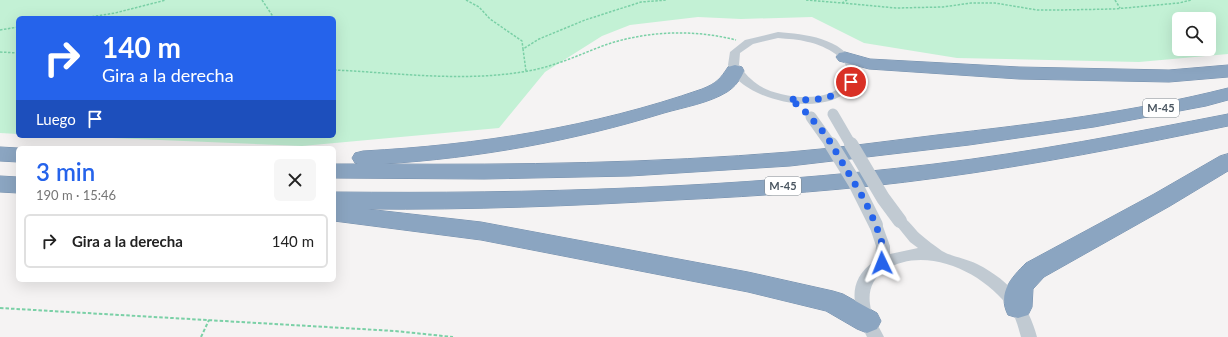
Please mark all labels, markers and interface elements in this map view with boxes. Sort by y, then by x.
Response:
map controls [1172,12,1216,56]
button: search [1172,12,1216,56]
text: 140 m [102,30,181,64]
icon: right [36,32,88,84]
text: Gira a la derecha [102,64,234,86]
pin [834,65,868,99]
icon: arrive [840,71,862,93]
road number: M-45 [1143,99,1179,117]
icon: arrive [84,108,106,130]
text: Luego [36,110,76,128]
text: 3 min [36,157,95,186]
button: close [274,159,316,201]
road number: M-45 [765,177,801,195]
text: 190 m · 15:46 [36,187,116,203]
icon: right [38,230,60,252]
text: Gira a la derecha [72,232,183,250]
text: 140 m [272,232,314,250]
position arrow [861,242,903,284]

